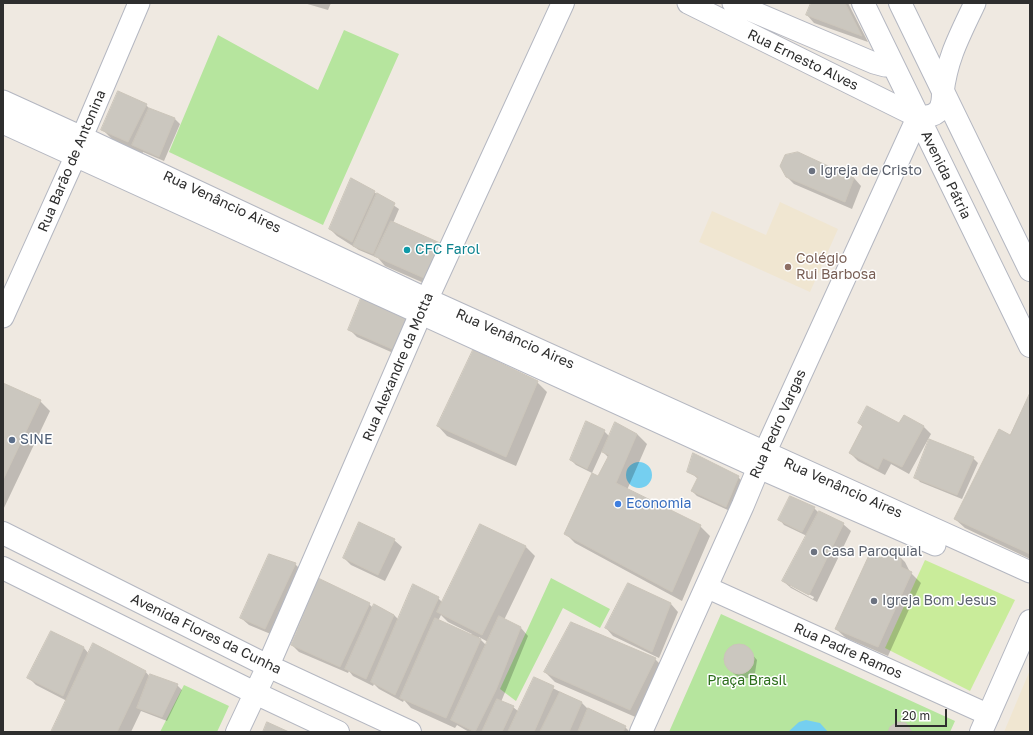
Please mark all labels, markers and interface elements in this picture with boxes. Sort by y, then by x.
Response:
street label: Rua Ernesto Alves [745,26,861,94]
street label: Rua Barão de Antonina [34,88,110,234]
street label: Avenida Pátria [917,128,975,222]
place label: Igreja de Cristo [820,163,922,179]
marker: Igreja de Cristo [807,166,817,176]
street label: Rua Venâncio Aires [160,167,284,237]
place label: CFC Farol [415,242,480,258]
marker: CFC Farol [402,245,412,255]
place label: Colégio Rui Barbosa [796,251,876,284]
marker: Colégio Rui Barbosa [783,262,793,272]
street label: Rua Alexandre da Motta [359,290,437,444]
street label: Rua Venâncio Aires [453,305,577,373]
street label: Rua Pedro Vargas [746,367,810,481]
place label: SINE [20,432,53,448]
marker: SINE [7,435,17,445]
street label: Rua Venâncio Aires [781,454,905,522]
place label: Economia [626,496,691,512]
marker: Economia [613,499,623,509]
place label: Casa Paroquial [822,544,922,560]
marker: Casa Paroquial [809,547,819,557]
street label: Avenida Flores da Cunha [128,590,284,678]
place label: Igreja Bom Jesus [882,593,996,609]
marker: Igreja Bom Jesus [869,596,879,606]
street label: Rua Padre Ramos [791,620,905,682]
park label: Praça Brasil [707,673,787,689]
scale bar [897,701,949,727]
text: 20 m [902,708,930,723]

